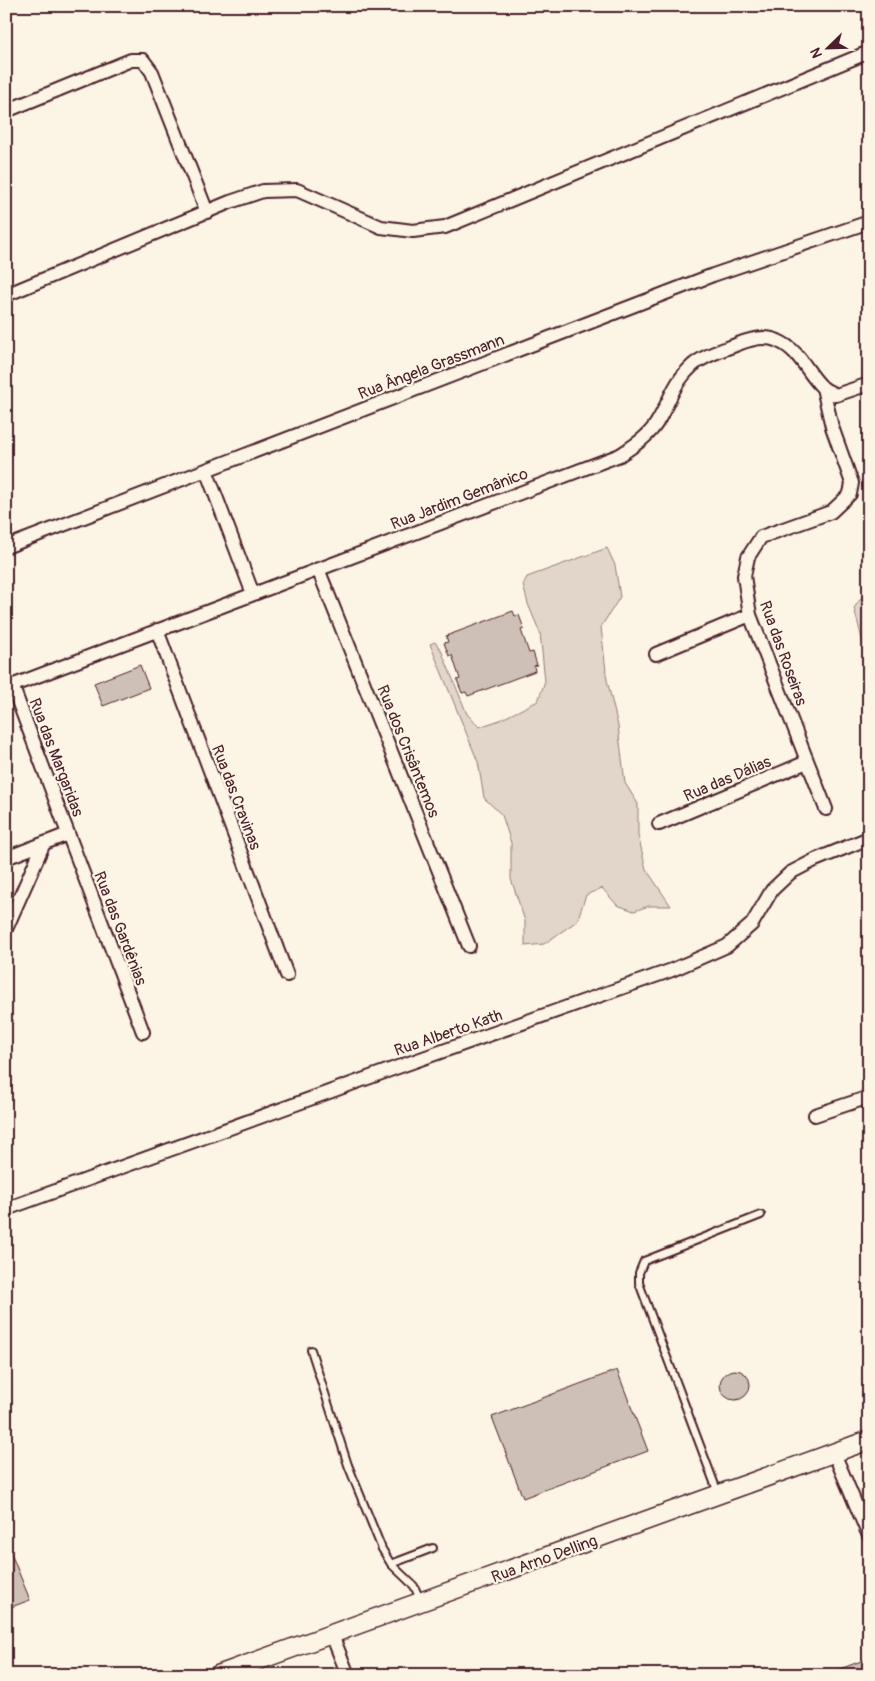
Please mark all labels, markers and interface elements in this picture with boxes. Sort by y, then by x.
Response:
north arrow [802,22,852,72]
text: N [807,45,826,61]
street label: Rua Ângela Grassmann [355,330,507,404]
street label: Rua Jardim Gemânico [388,463,531,534]
street label: Rua das Roseiras [755,598,811,709]
street label: Rua dos Crisântemos [372,682,444,821]
street label: Rua das Margaridas [24,695,88,819]
street label: Rua das Cravinas [207,742,265,853]
street label: Rua das Dálias [681,752,774,806]
street label: Rua das Gardênias [89,869,151,988]
street label: Rua Alberto Kath [392,1005,505,1061]
street label: Rua Arno Delling [489,1531,600,1587]

